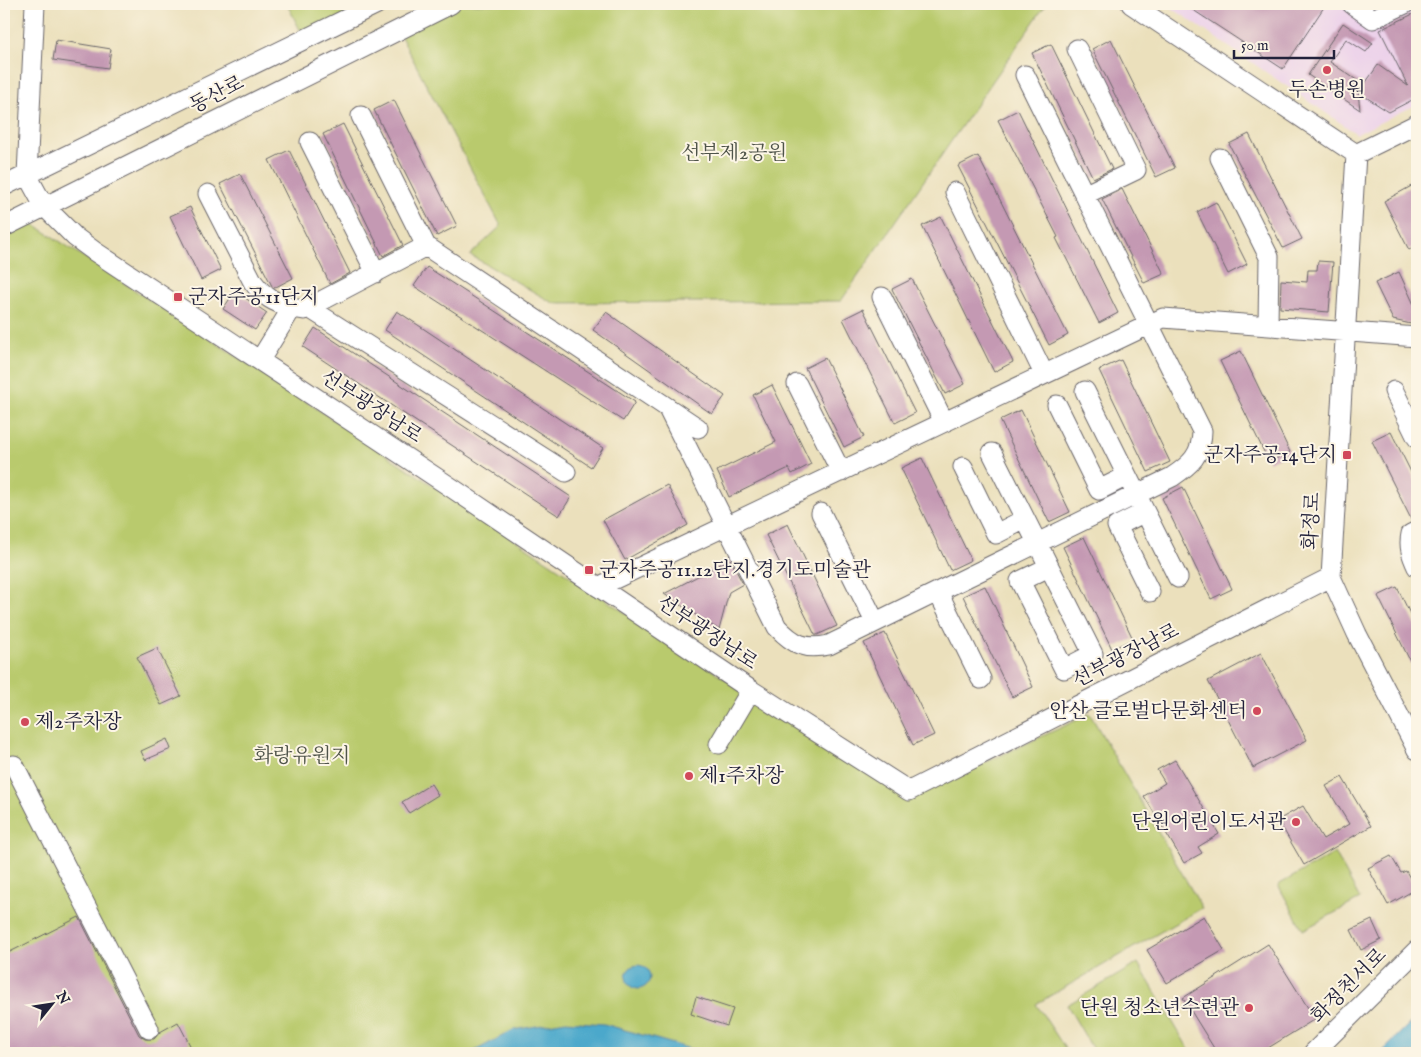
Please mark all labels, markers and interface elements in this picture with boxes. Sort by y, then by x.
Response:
scale bar [1234,28,1334,60]
text: 50 m [1241,36,1269,55]
marker: 두손병원 [1321,64,1333,76]
street label: 동산로 [185,71,249,119]
place label: 두손병원 [1288,78,1366,103]
park label: 선부제2공원 [681,141,787,166]
place label: 군자주공11단지 [188,285,319,310]
marker: 군자주공11단지 [172,291,184,303]
street label: 선부광장남로 [316,365,426,449]
place label: 군자주공14단지 [1204,443,1337,468]
marker: 군자주공14단지 [1341,449,1353,461]
street label: 화정로 [1298,491,1326,551]
place label: 군자주공11.12단지.경기도미술관 [599,558,872,583]
marker: 군자주공11.12단지.경기도미술관 [583,564,595,576]
street label: 선부광장남로 [652,590,762,676]
street label: 선부광장남로 [1069,619,1183,693]
place label: 안산 글로벌다문화센터 [1049,699,1247,724]
marker: 안산 글로벌다문화센터 [1251,705,1263,717]
place label: 제2주차장 [35,710,122,735]
marker: 제2주차장 [19,716,31,728]
park label: 화랑유원지 [254,744,350,769]
place label: 제1주차장 [699,764,784,789]
marker: 제1주차장 [683,770,695,782]
place label: 단원어린이도서관 [1131,810,1287,835]
marker: 단원어린이도서관 [1290,816,1302,828]
street label: 화정천서로 [1306,943,1392,1029]
north arrow [28,980,78,1030]
text: N [51,987,73,1008]
place label: 단원 청소년수련관 [1080,996,1240,1021]
marker: 단원 청소년수련관 [1243,1002,1255,1014]

